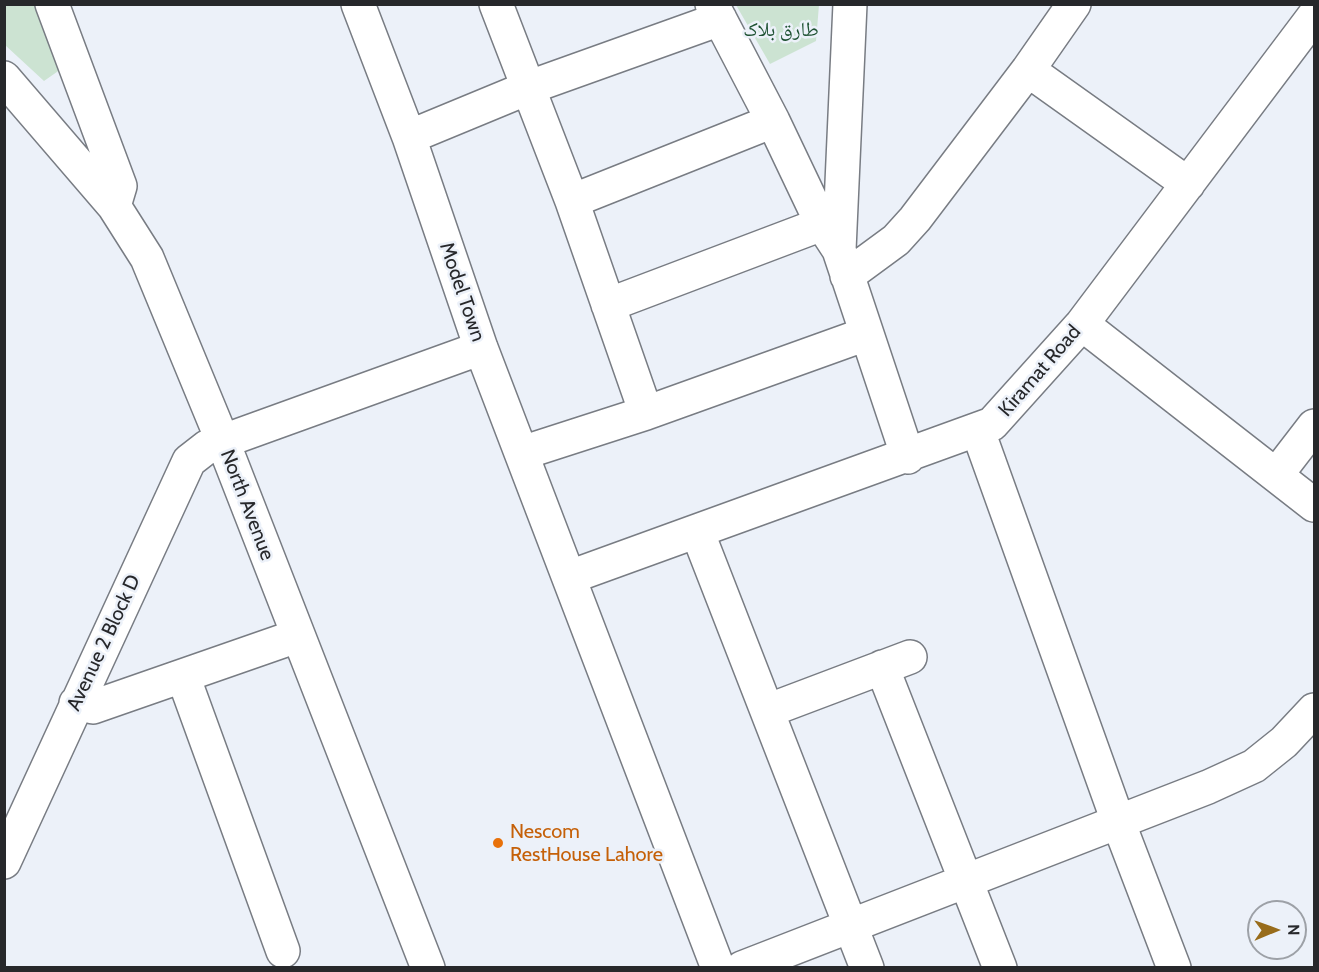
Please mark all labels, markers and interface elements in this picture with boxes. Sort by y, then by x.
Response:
park label: طارق بلاک [743,18,819,42]
street label: Model Town [434,239,490,345]
street label: Kiramat Road [994,320,1086,422]
street label: North Avenue [215,446,279,564]
street label: Avenue 2 Block D [62,571,146,715]
place label: Nescom RestHouse Lahore [510,820,663,867]
marker: Nescom RestHouse Lahore [491,836,505,850]
north arrow [1247,900,1307,960]
text: N [1284,924,1303,936]

